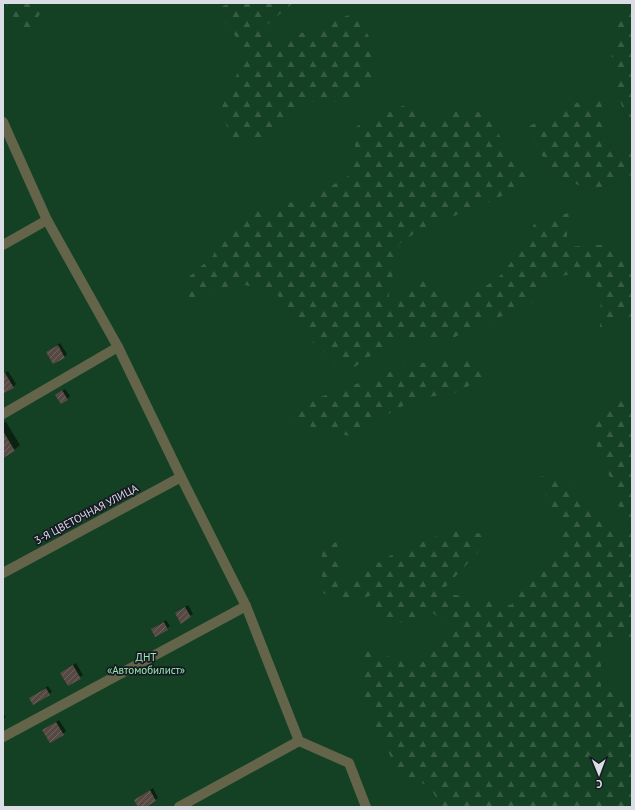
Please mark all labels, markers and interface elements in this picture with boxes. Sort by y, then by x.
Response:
street label: 3-Я ЦВЕТОЧНАЯ УЛИЦА [32,480,141,547]
park label: ДНТ «Автомобилист» [107,650,185,677]
north arrow [579,754,619,794]
text: С [596,777,602,791]

